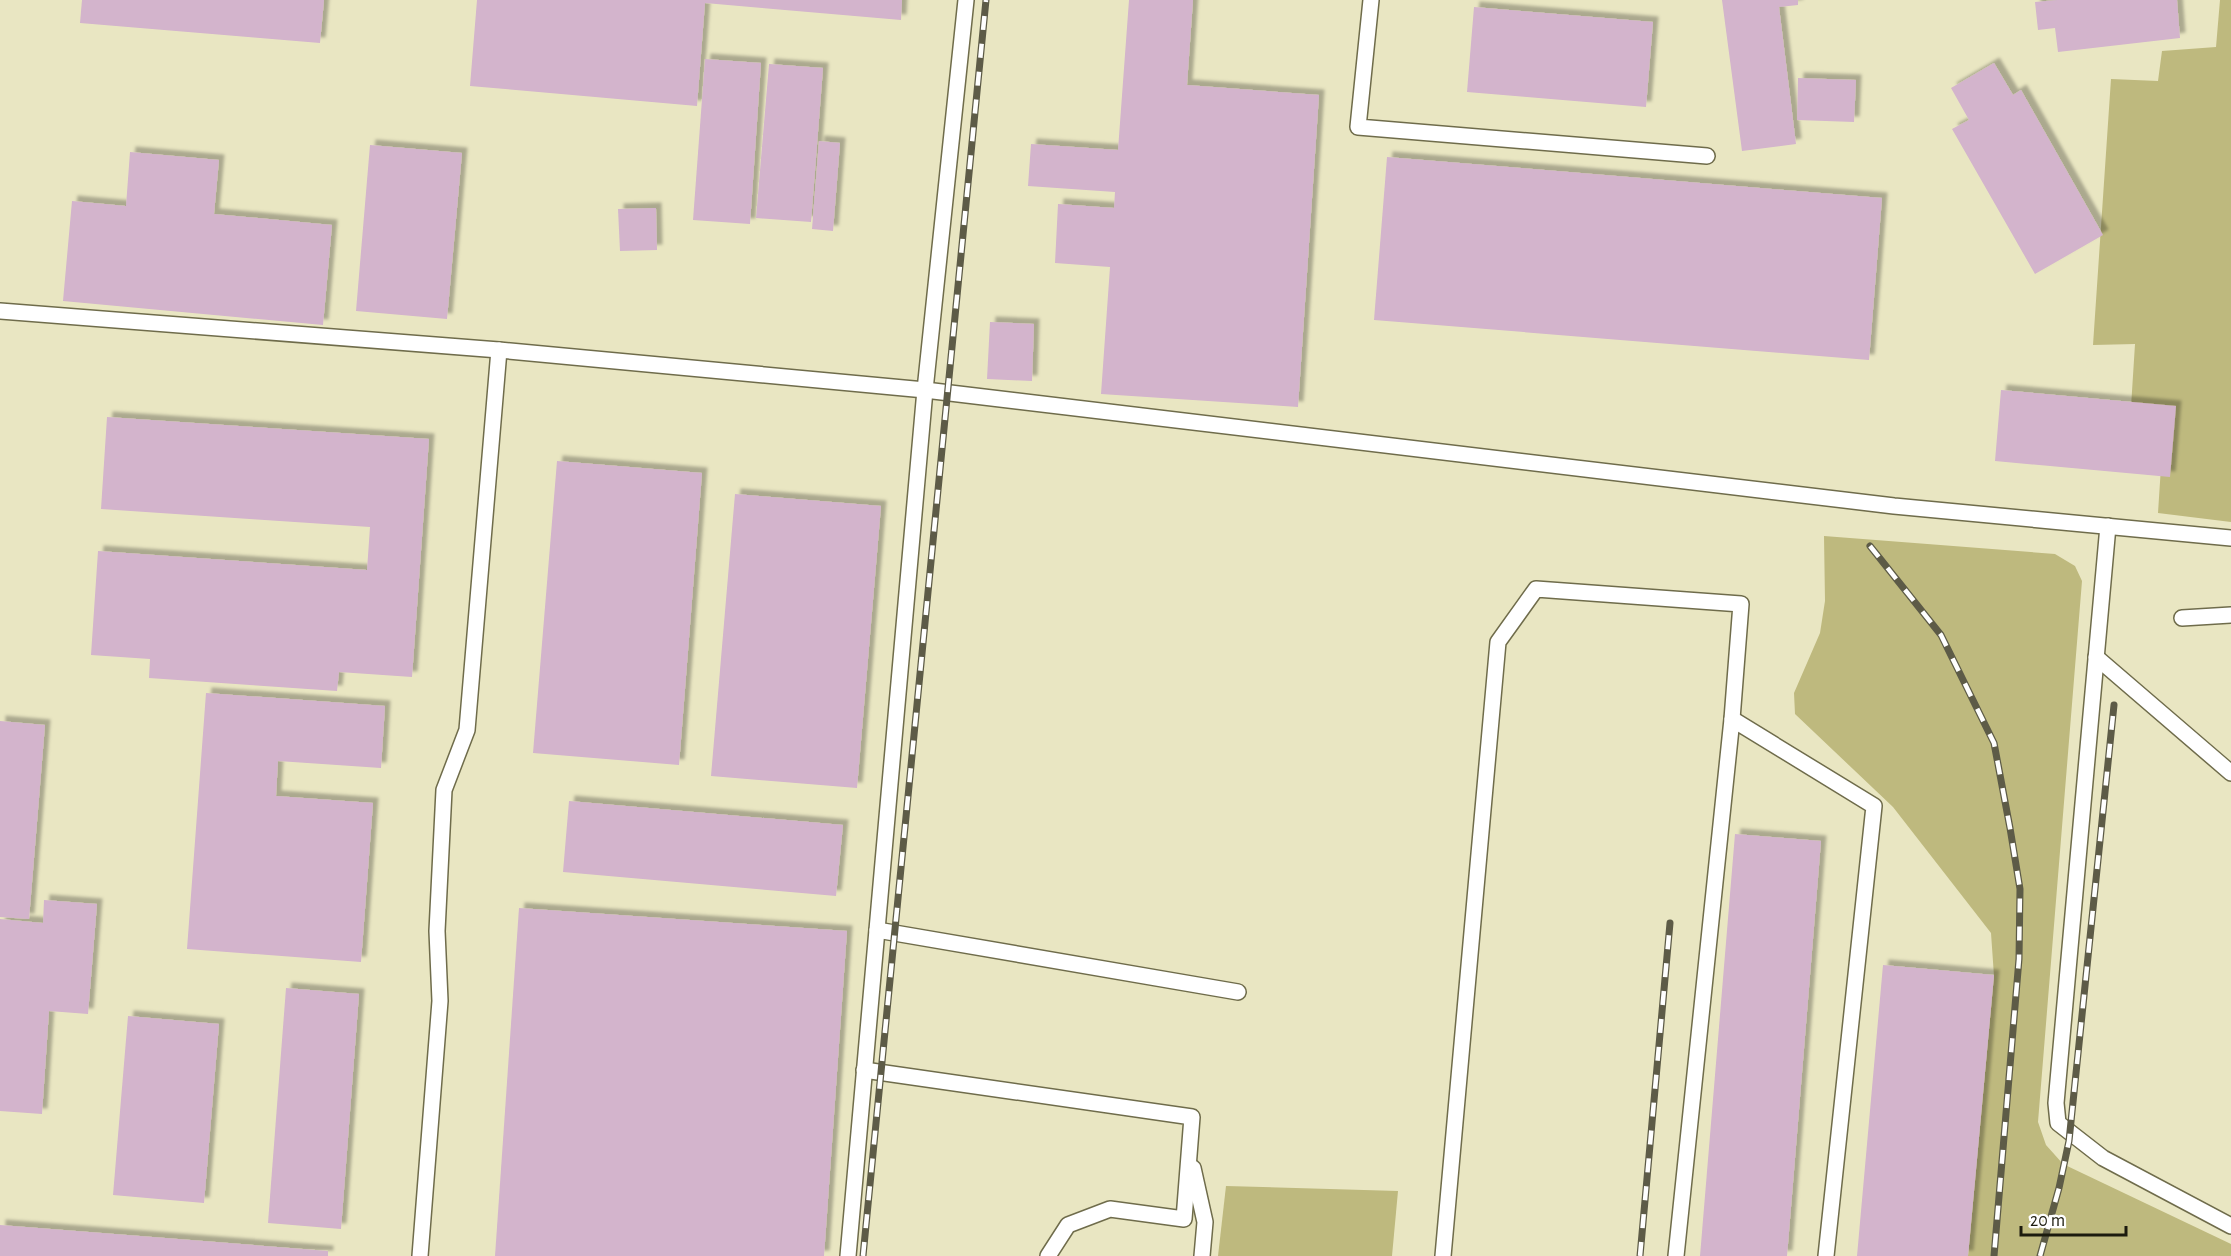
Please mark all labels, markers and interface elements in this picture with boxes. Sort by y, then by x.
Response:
scale bar [2021,1199,2126,1237]
text: 20 m [2030,1212,2065,1230]

